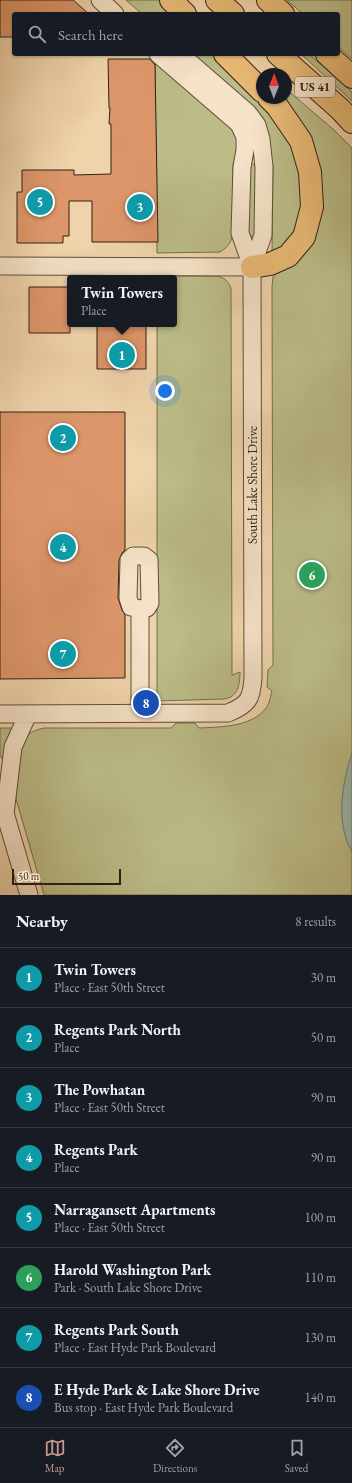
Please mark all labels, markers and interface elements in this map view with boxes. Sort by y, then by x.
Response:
search box [12,12,340,56]
icon: search [26,23,48,45]
text: Search here [58,25,123,44]
north arrow [256,68,292,104]
road number: US 41 [295,77,335,97]
pin: 5 [27,187,53,217]
pin: 3 [127,192,153,222]
popup [67,275,177,327]
text: Twin Towers [81,283,163,302]
text: Place [81,302,107,319]
pin: 1 [109,340,135,370]
your location [155,381,175,401]
pin: 2 [50,423,76,453]
street label: South Lake Shore Drive [244,426,261,544]
pin: 4 [50,532,76,562]
pin: 6 [299,560,325,590]
pin: 7 [50,639,76,669]
pin: 8 [133,688,159,718]
scale bar [12,867,121,886]
text: 50 m [18,869,39,883]
text: Nearby [16,910,68,932]
text: 8 results [295,913,336,930]
text: Twin Towers [54,960,136,979]
text: 1 [26,969,32,986]
text: 30 m [311,969,336,986]
text: Place · East 50th Street [54,979,165,996]
text: Regents Park North [54,1020,181,1039]
text: 2 [26,1029,32,1046]
text: 50 m [311,1029,336,1046]
text: Place [54,1039,80,1056]
text: The Powhatan [54,1080,145,1099]
text: 3 [26,1089,32,1106]
text: 90 m [311,1089,336,1106]
text: Place · East 50th Street [54,1099,165,1116]
text: Regents Park [54,1140,138,1159]
text: 4 [26,1149,32,1166]
text: 90 m [311,1149,336,1166]
text: Place [54,1159,80,1176]
text: Narragansett Apartments [54,1200,216,1219]
text: 5 [26,1209,32,1226]
text: 100 m [305,1209,336,1226]
text: Place · East 50th Street [54,1219,165,1236]
text: Harold Washington Park [54,1260,211,1279]
text: 6 [26,1269,32,1286]
text: 110 m [305,1269,336,1286]
text: Park · South Lake Shore Drive [54,1279,202,1296]
text: Regents Park South [54,1320,179,1339]
text: 7 [26,1329,32,1346]
text: 130 m [305,1329,336,1346]
text: Place · East Hyde Park Boulevard [54,1339,216,1356]
text: E Hyde Park & Lake Shore Drive [54,1380,259,1399]
text: 8 [26,1389,32,1406]
text: 140 m [305,1389,336,1406]
text: Bus stop · East Hyde Park Boulevard [54,1399,233,1416]
tab: Map [44,1437,66,1475]
tab: Directions [153,1437,197,1475]
tab: Saved [285,1437,308,1475]

